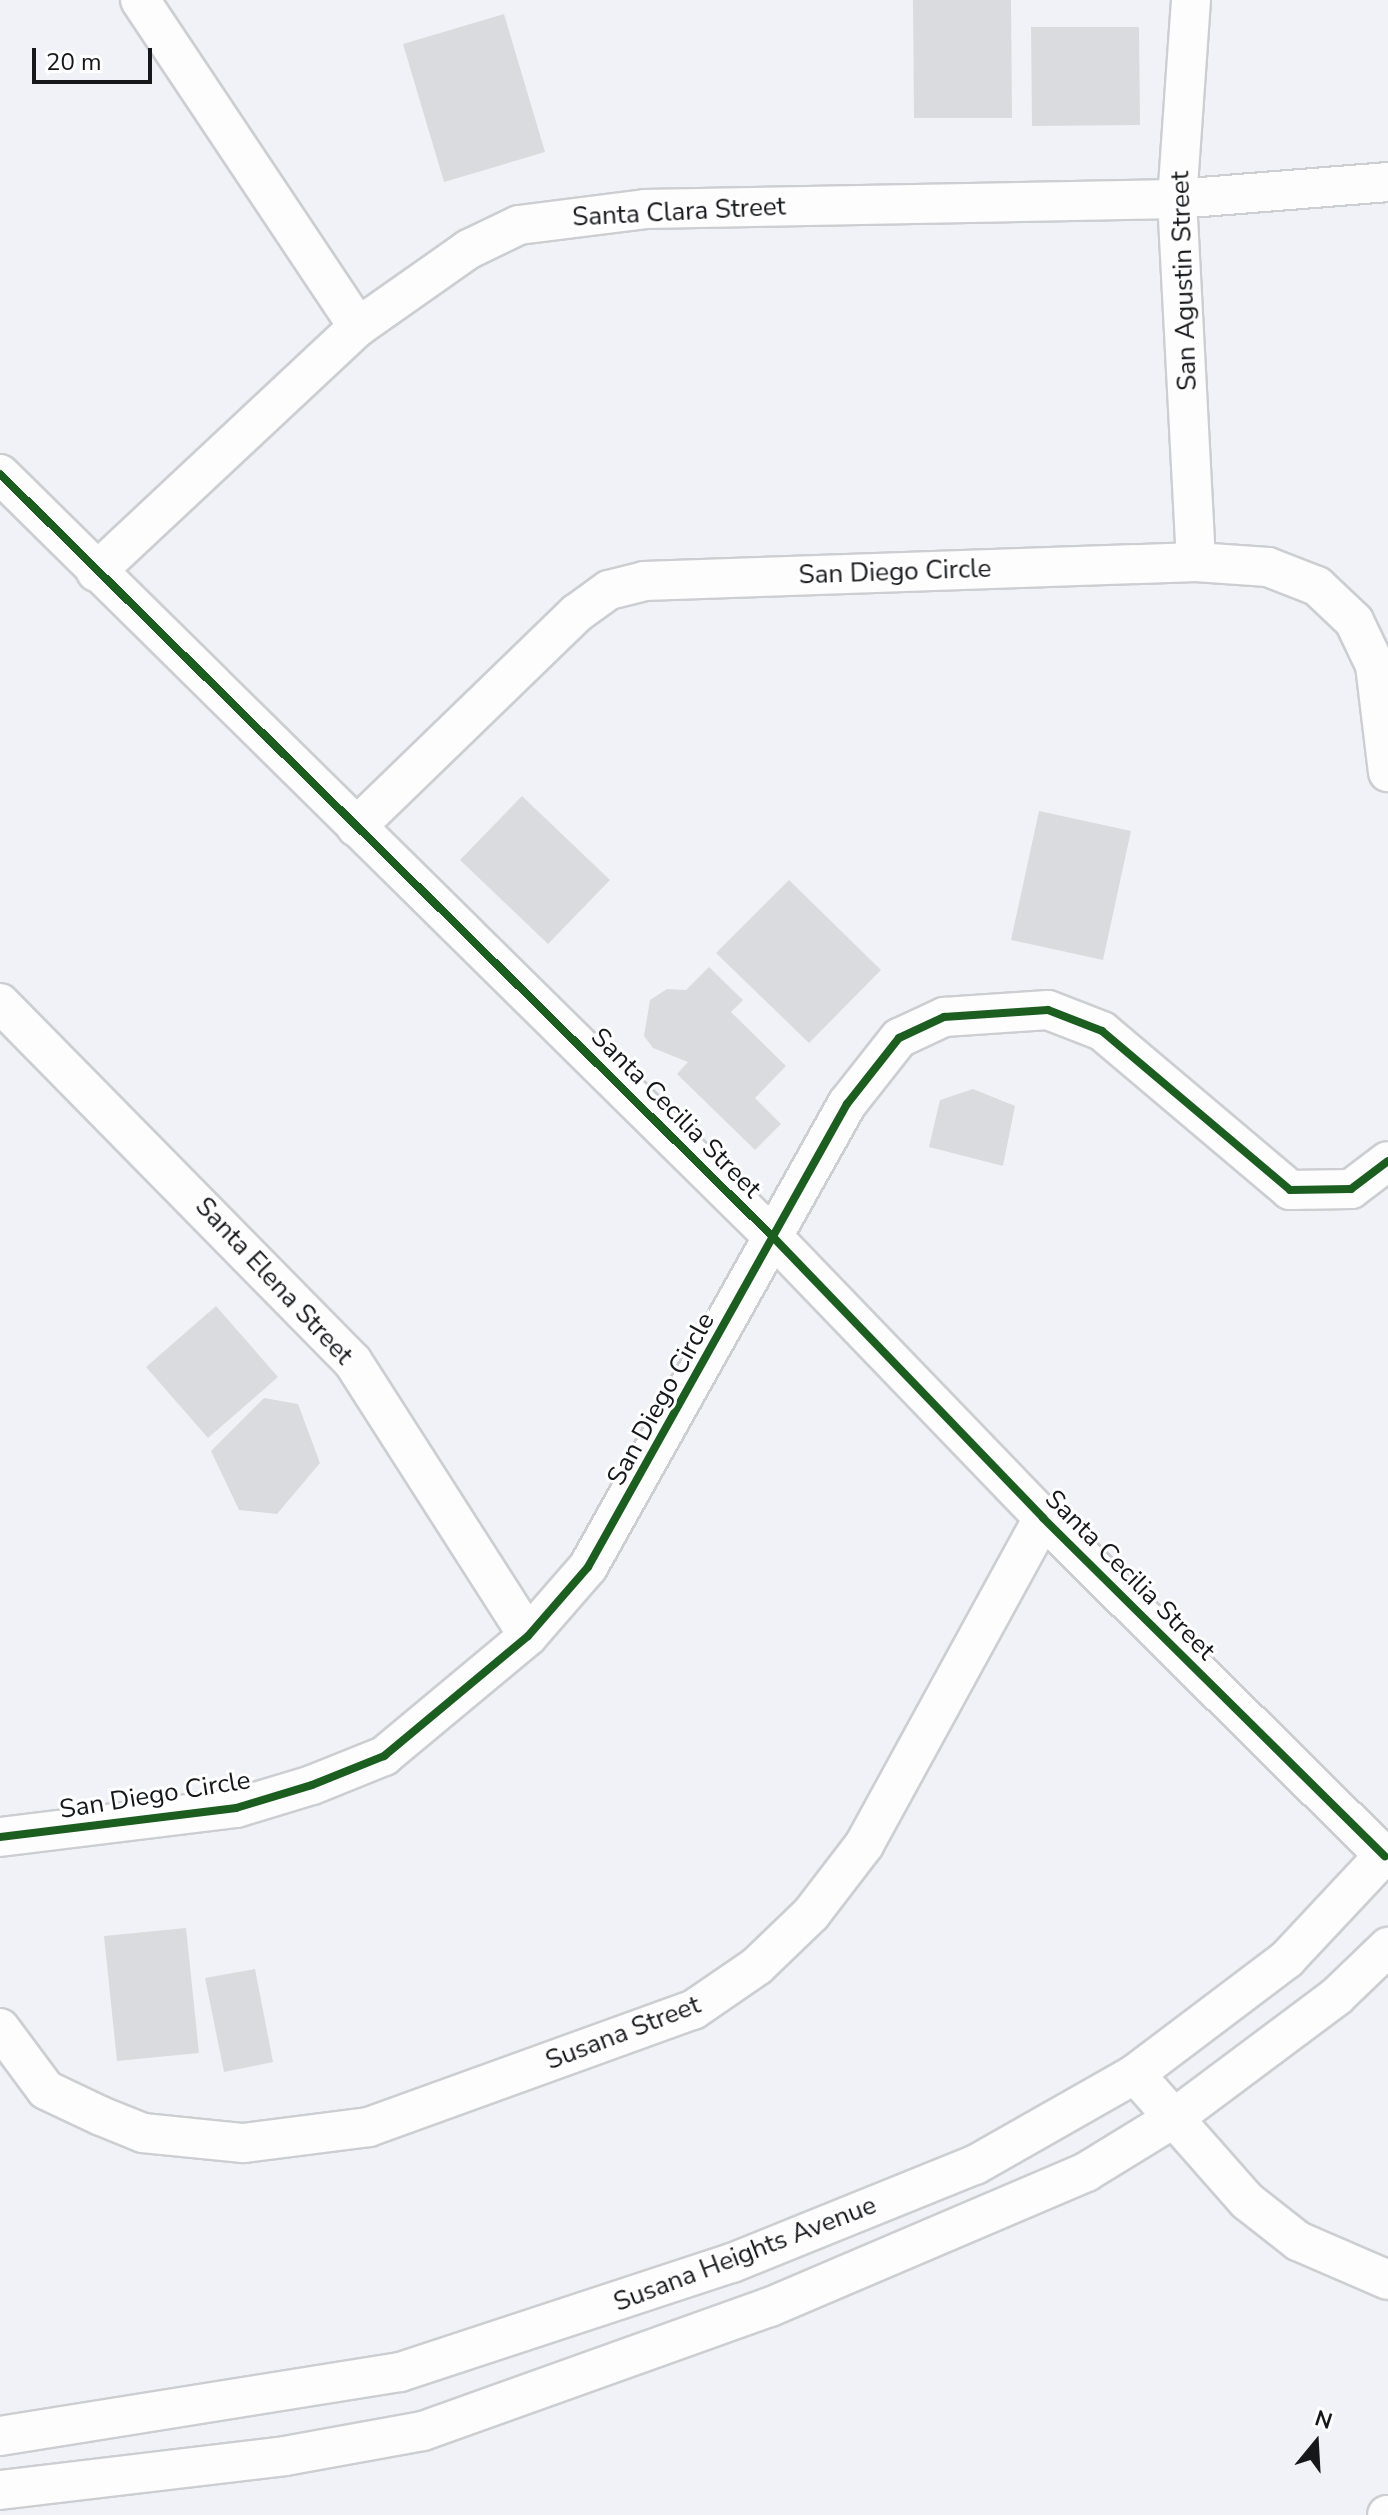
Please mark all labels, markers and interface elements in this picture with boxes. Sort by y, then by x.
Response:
scale bar [36,32,156,82]
text: 20 m [46,46,102,78]
street label: San Agustin Street [1165,171,1203,391]
street label: Santa Clara Street [572,191,786,233]
street label: San Diego Circle [798,553,992,591]
street label: Santa Cecilia Street [584,1021,768,1205]
street label: Santa Elena Street [189,1191,359,1371]
street label: San Diego Circle [601,1307,721,1491]
street label: Santa Cecilia Street [1038,1483,1222,1667]
street label: San Diego Circle [57,1765,253,1825]
street label: Susana Street [541,1989,705,2077]
street label: Susana Heights Avenue [609,2190,881,2318]
north arrow [1276,2403,1356,2483]
text: N [1311,2403,1336,2437]

